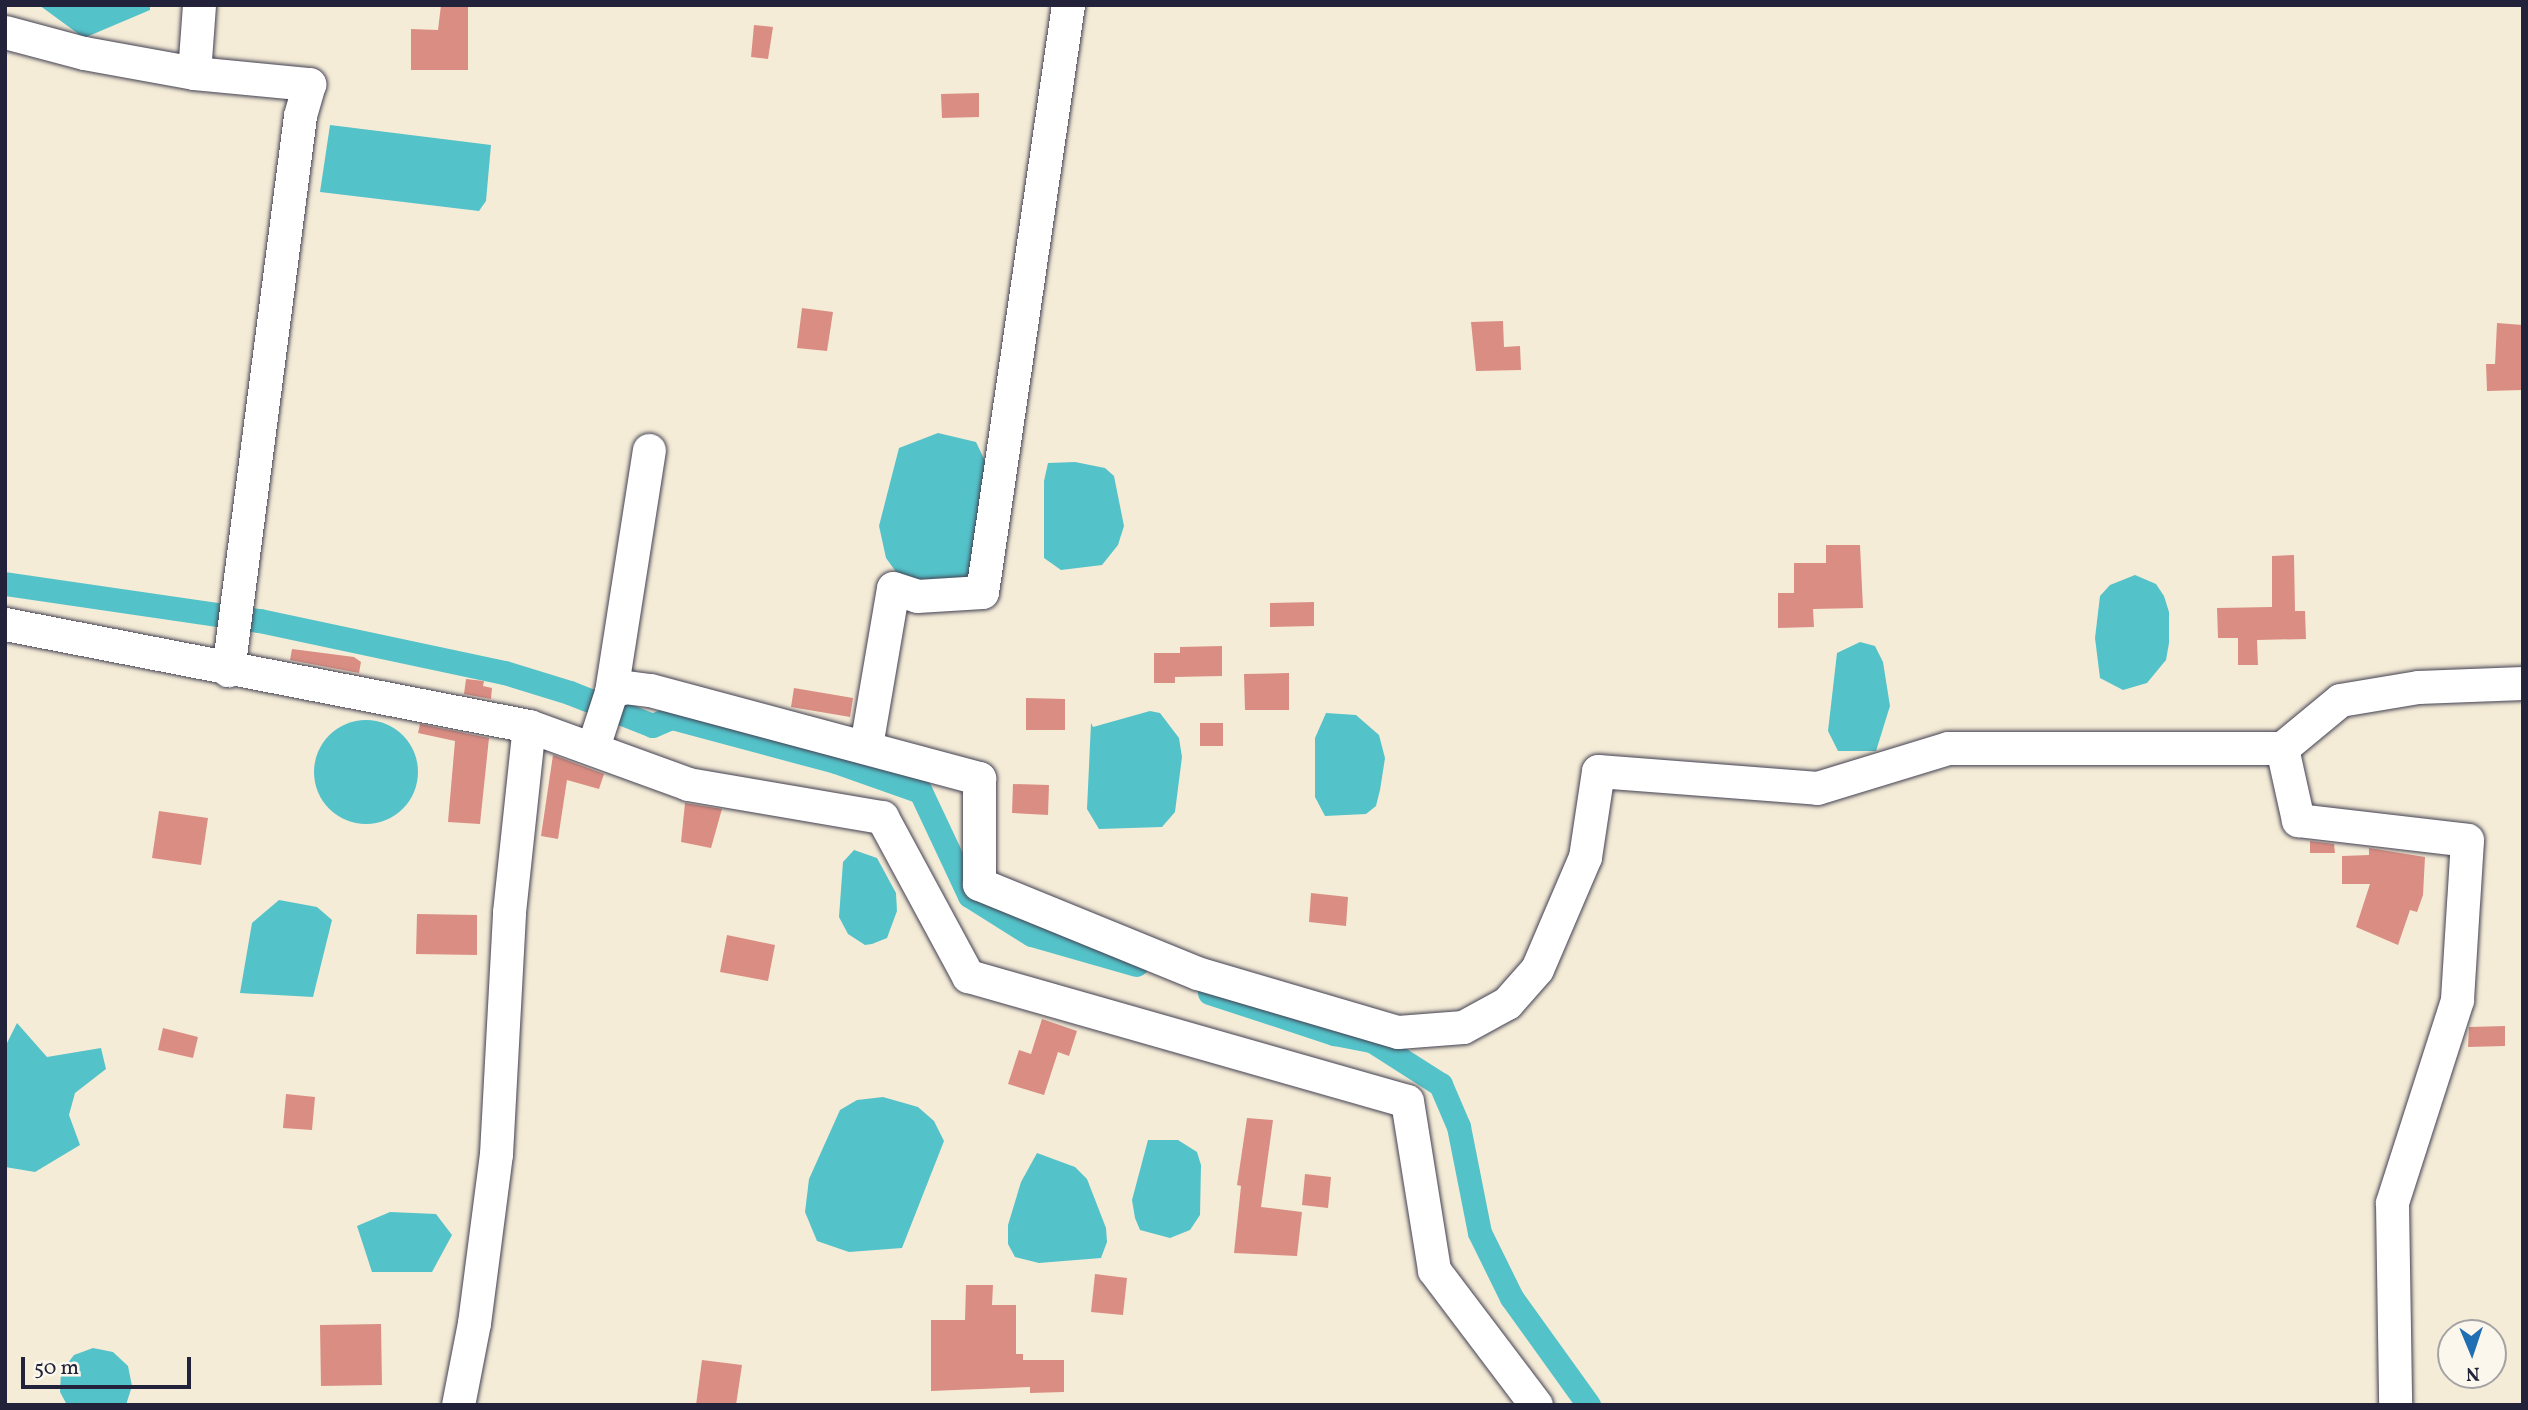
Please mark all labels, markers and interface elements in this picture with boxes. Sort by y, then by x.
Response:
north arrow [2437,1319,2507,1389]
scale bar [24,1344,194,1388]
text: 50 m [34,1354,79,1383]
text: N [2465,1360,2480,1386]

